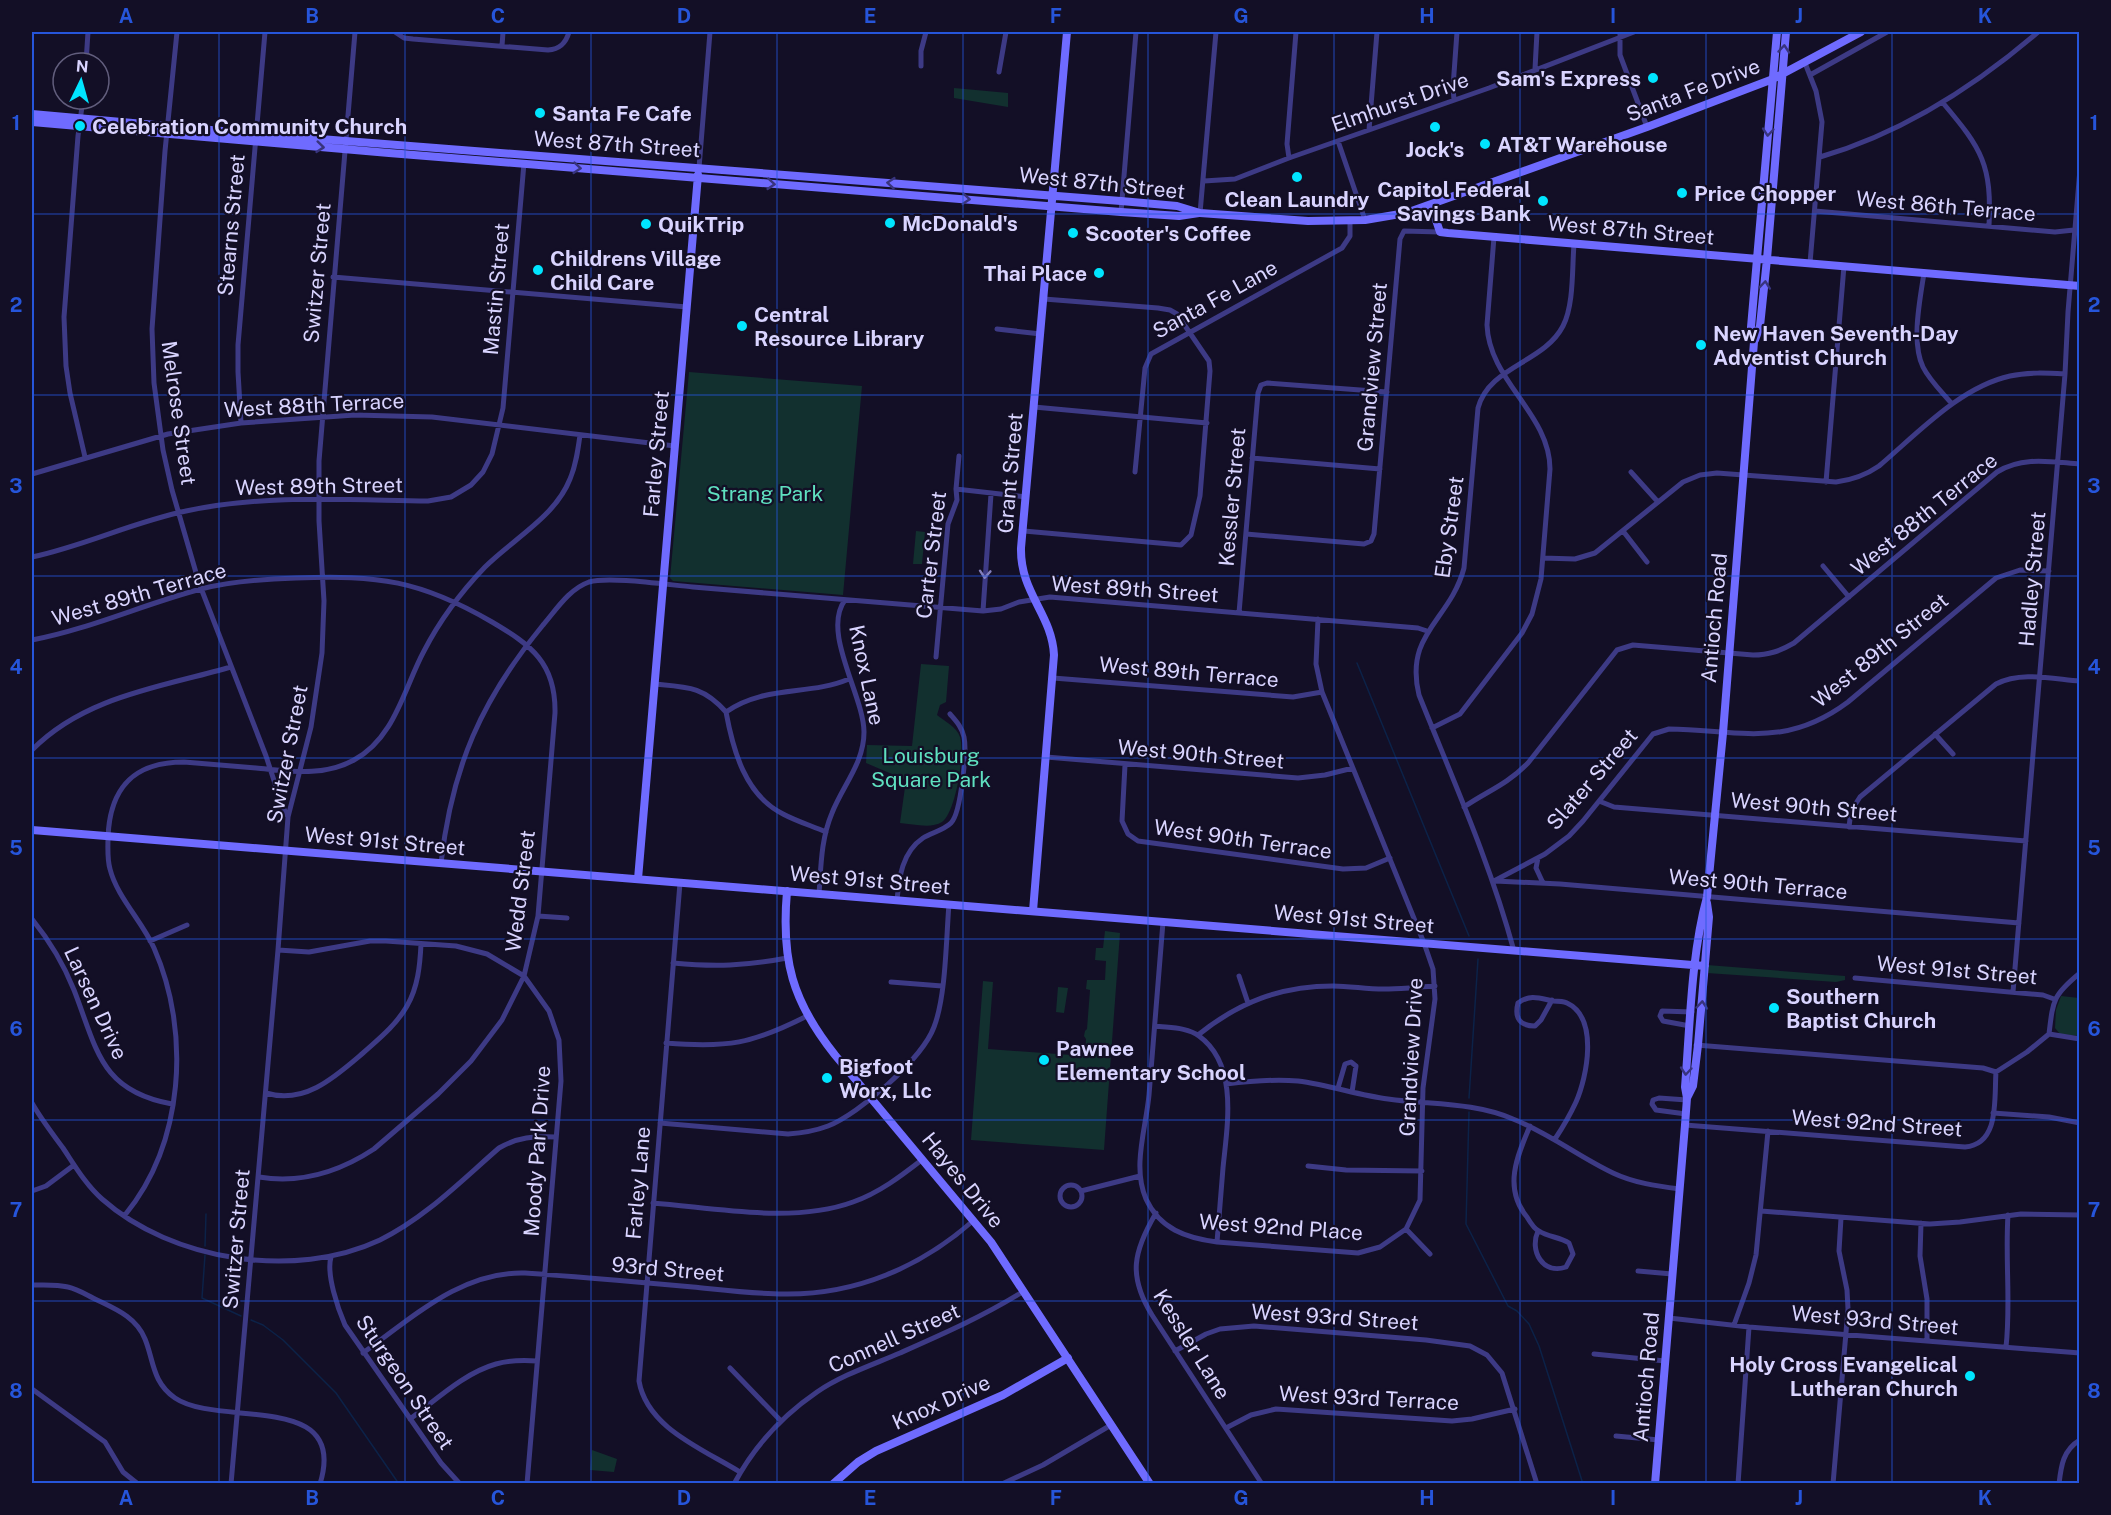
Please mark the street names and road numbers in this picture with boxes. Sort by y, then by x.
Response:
street label: Santa Fe Drive [1623,53,1763,127]
street label: Elmhurst Drive [1328,67,1472,137]
street label: West 87th Street [533,126,701,162]
street label: Stearns Street [212,153,250,297]
street label: West 87th Street [1018,162,1186,204]
street label: West 86th Terrace [1855,186,2037,226]
street label: Switzer Street [298,202,336,344]
street label: West 87th Street [1547,210,1715,250]
street label: Mastin Street [478,222,514,356]
street label: Santa Fe Lane [1148,254,1282,344]
street label: Grandview Street [1352,281,1392,453]
street label: Melrose Street [157,339,201,487]
street label: West 88th Terrace [223,388,405,422]
street label: Farley Street [638,390,674,518]
street label: Grant Street [992,412,1028,534]
street label: Kessler Street [1213,427,1251,567]
street label: West 88th Terrace [1846,447,2002,581]
street label: West 89th Street [235,472,403,500]
street label: Eby Street [1429,474,1469,580]
street label: Carter Street [911,490,951,620]
street label: Hadley Street [2014,510,2050,648]
street label: Antioch Road [1696,552,1732,684]
street label: West 89th Terrace [49,557,229,631]
street label: West 89th Street [1050,571,1220,607]
street label: West 89th Street [1807,587,1953,713]
street label: Knox Lane [844,623,890,727]
street label: West 89th Terrace [1098,652,1280,692]
street label: Switzer Street [261,683,313,825]
street label: Slater Street [1541,723,1643,835]
street label: West 90th Street [1117,734,1285,774]
street label: West 90th Street [1730,787,1898,827]
street label: West 90th Terrace [1152,814,1334,864]
street label: West 91st Street [304,822,466,860]
street label: Wedd Street [500,829,540,953]
street label: West 91st Street [789,861,951,899]
street label: West 90th Terrace [1667,864,1849,904]
street label: West 91st Street [1273,900,1435,938]
street label: Larsen Drive [59,943,133,1063]
street label: West 91st Street [1876,951,2038,989]
street label: Grandview Drive [1394,977,1428,1137]
street label: Moody Park Drive [519,1065,555,1237]
street label: West 92nd Street [1791,1105,1963,1141]
street label: Farley Lane [621,1125,655,1241]
street label: Hayes Drive [917,1127,1009,1233]
street label: Switzer Street [217,1168,255,1310]
street label: West 92nd Place [1198,1209,1364,1245]
street label: 93rd Street [611,1252,725,1286]
street label: Kessler Lane [1148,1284,1236,1404]
street label: Connell Street [824,1298,964,1378]
street label: West 93rd Street [1250,1299,1420,1335]
street label: West 93rd Street [1790,1300,1960,1340]
street label: Sturgeon Street [351,1310,459,1454]
street label: Antioch Road [1628,1311,1664,1443]
street label: Knox Drive [888,1369,994,1435]
street label: West 93rd Terrace [1278,1381,1460,1415]

